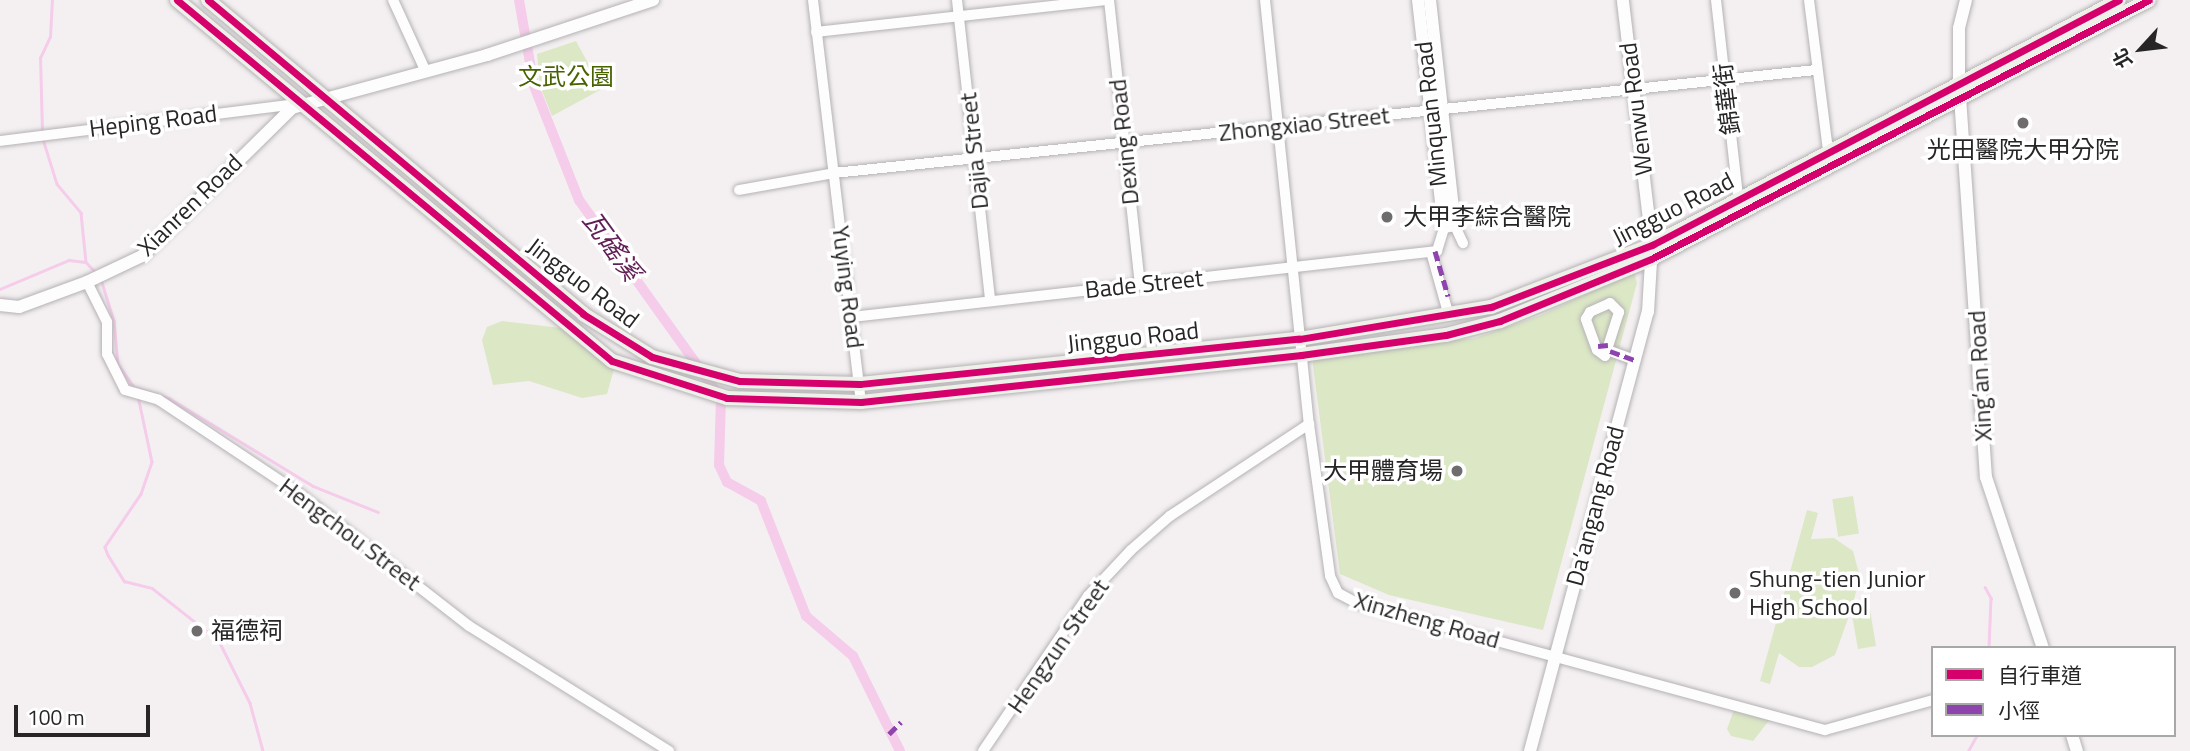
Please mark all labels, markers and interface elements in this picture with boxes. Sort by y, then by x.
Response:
north arrow [2106,14,2176,84]
street label: Minquan Road [1409,40,1453,188]
street label: Wenwu Road [1614,41,1658,177]
text: 北 [2105,44,2139,74]
street label: 錦華街 [1708,62,1746,136]
park label: 文武公園 [518,63,614,91]
street label: Dexing Road [1103,78,1145,206]
street label: Dajia Street [954,91,994,211]
street label: Heping Road [87,99,219,143]
street label: Zhongxiao Street [1217,101,1391,147]
marker: 光田醫院大甲分院 [2013,113,2033,133]
place label: 光田醫院大甲分院 [1927,136,2119,164]
street label: Xianren Road [132,148,248,262]
street label: Jingguo Road [1607,166,1739,252]
place label: 大甲李綜合醫院 [1403,203,1571,231]
water label: 瓦磘溪 [576,205,648,287]
marker: 大甲李綜合醫院 [1377,207,1397,227]
street label: Yuying Road [826,224,870,350]
street label: Jingguo Road [521,232,645,334]
street label: Bade Street [1083,263,1205,305]
street label: Xing’an Road [1962,310,1998,442]
street label: Jingguo Road [1066,316,1200,358]
street label: Da’angang Road [1560,423,1630,589]
place label: 大甲體育場 [1323,457,1443,485]
marker: 大甲體育場 [1449,463,1465,479]
street label: Hengchou Street [274,472,426,596]
place label: Shung-tien Junior High School [1749,565,1925,621]
street label: Hengzun Street [1001,573,1115,719]
street label: Xinzheng Road [1351,585,1503,655]
marker: Shung-tien Junior High School [1727,585,1743,601]
place label: 福德祠 [211,617,283,645]
marker: 福德祠 [189,623,205,639]
legend [1931,646,2176,737]
text: 自行車道 [1998,659,2082,691]
scale bar [18,692,154,736]
text: 小徑 [1998,694,2040,726]
text: 100 m [27,701,84,733]

